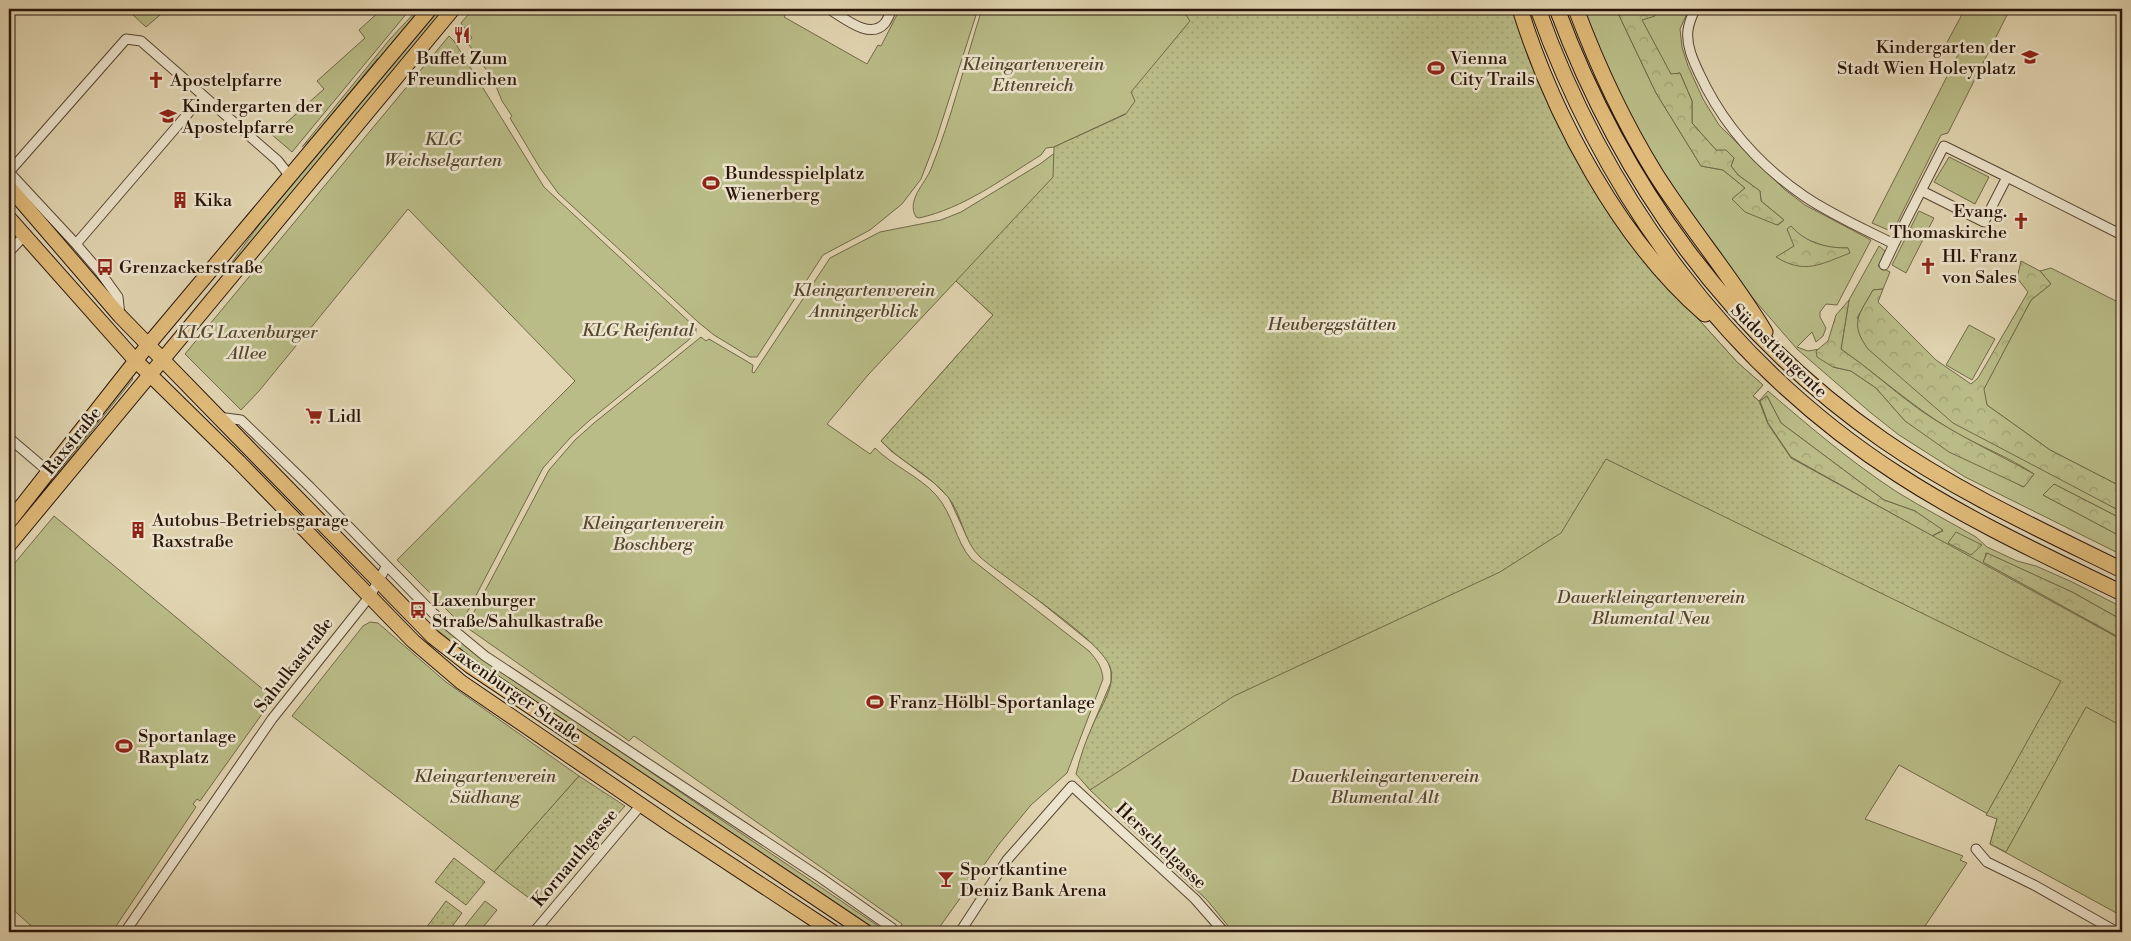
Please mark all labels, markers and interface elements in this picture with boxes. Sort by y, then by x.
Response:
restaurant icon: Buffet Zum Freundlichen [452,25,472,45]
place label: Kindergarten der Stadt Wien Holeyplatz [1837,36,2016,80]
place label: Buffet Zum Freundlichen [407,47,517,91]
place label: Vienna City Trails [1449,47,1535,91]
school or university icon: Kindergarten der Stadt Wien Holeyplatz [2020,47,2040,67]
park label: Kleingartenverein Ettenreich [962,53,1105,97]
sports icon: Vienna City Trails [1426,58,1446,78]
place label: Apostelpfarre [169,69,282,92]
church icon: Apostelpfarre [146,70,166,90]
place label: Kindergarten der Apostelpfarre [181,95,323,139]
school or university icon: Kindergarten der Apostelpfarre [158,106,178,126]
park label: KLG Weichselgarten [384,128,503,172]
place label: Bundesspielplatz Wienerberg [724,162,864,206]
sports icon: Bundesspielplatz Wienerberg [701,173,721,193]
place label: Kika [194,189,233,212]
building icon: Kika [170,190,190,210]
place label: Evang. Thomaskirche [1889,200,2007,244]
church icon: Evang. Thomaskirche [2011,211,2031,231]
place label: Hl. Franz von Sales [1941,245,2017,289]
place label: Grenzackerstraße [119,256,263,279]
church icon: Hl. Franz von Sales [1918,256,1938,276]
bus stop icon: Grenzackerstraße [95,257,115,277]
park label: Kleingartenverein Anningerblick [793,279,936,323]
street label: Südosttangente [1726,299,1832,403]
park label: Heuberggstätten [1266,313,1397,336]
park label: KLG Reifental [582,319,695,342]
park label: KLG Laxenburger Allee [176,321,318,365]
street label: Raxstraße [37,402,107,480]
place label: Lidl [328,405,362,428]
supermarket icon: Lidl [304,406,324,426]
place label: Autobus-Betriebsgarage Raxstraße [151,509,349,553]
park label: Kleingartenverein Boschberg [582,512,725,556]
building icon: Autobus-Betriebsgarage Raxstraße [128,520,148,540]
park label: Dauerkleingartenverein Blumental Neu [1556,586,1746,630]
place label: Laxenburger Straße/Sahulkastraße [432,589,603,633]
bus stop icon: Laxenburger Straße/Sahulkastraße [408,600,428,620]
street label: Sahulkastraße [249,613,339,717]
street label: Laxenburger Straße [442,638,586,748]
place label: Franz-Hölbl-Sportanlage [889,691,1095,714]
sports icon: Franz-Hölbl-Sportanlage [865,692,885,712]
place label: Sportanlage Raxplatz [138,725,236,769]
sports icon: Sportanlage Raxplatz [114,736,134,756]
park label: Kleingartenverein Südhang [414,765,557,809]
park label: Dauerkleingartenverein Blumental Alt [1290,765,1480,809]
street label: Herschelgasse [1111,798,1211,894]
street label: Kornauthgasse [527,804,623,912]
place label: Sportkantine Deniz Bank Arena [960,858,1107,902]
bar icon: Sportkantine Deniz Bank Arena [936,869,956,889]

